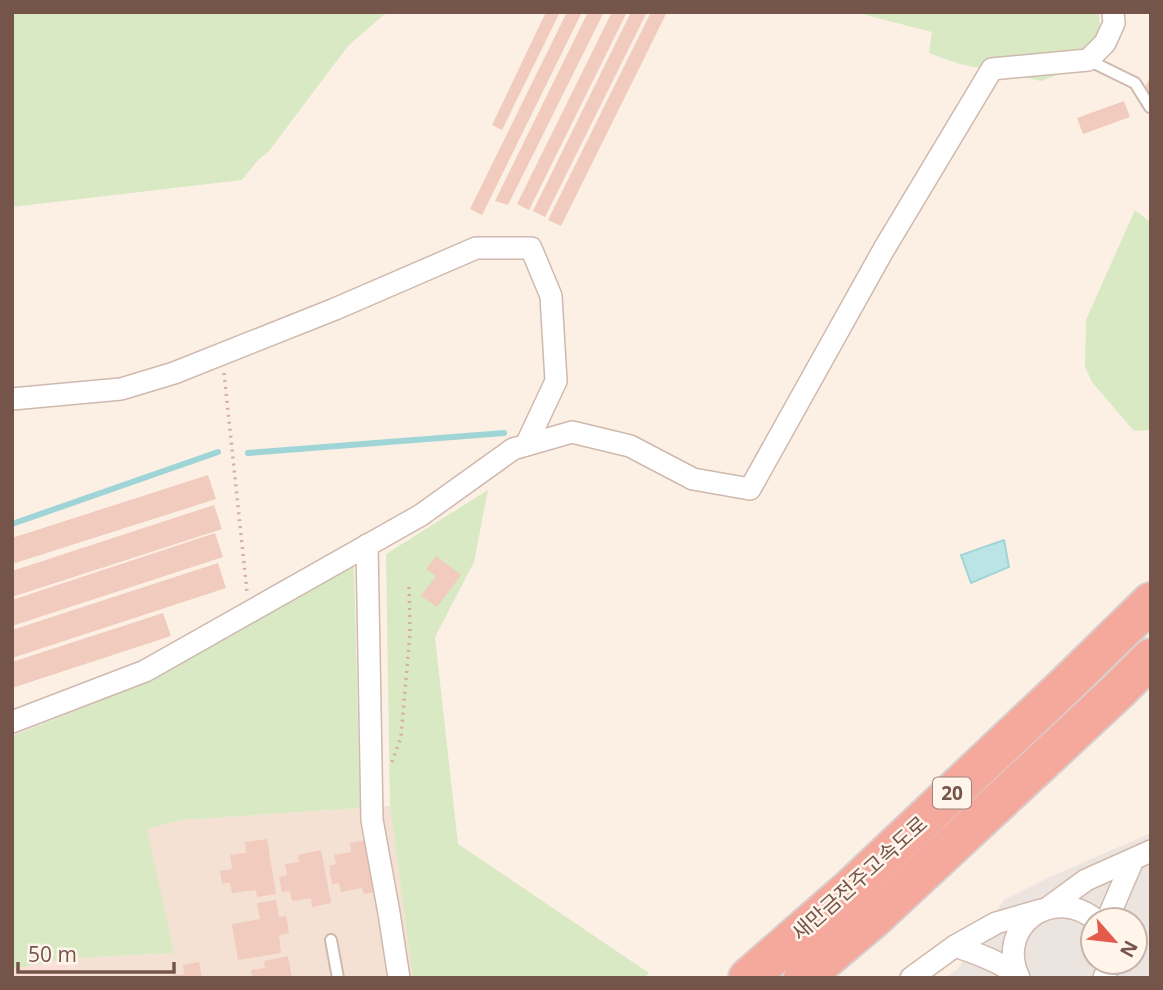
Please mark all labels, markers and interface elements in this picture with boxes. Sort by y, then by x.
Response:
road number: 20 [933,778,971,808]
street label: 새만금전주고속도로 [785,809,933,947]
north arrow [1079,906,1149,976]
scale bar [18,930,173,974]
text: N [1114,936,1144,962]
text: 50 m [28,940,77,968]

